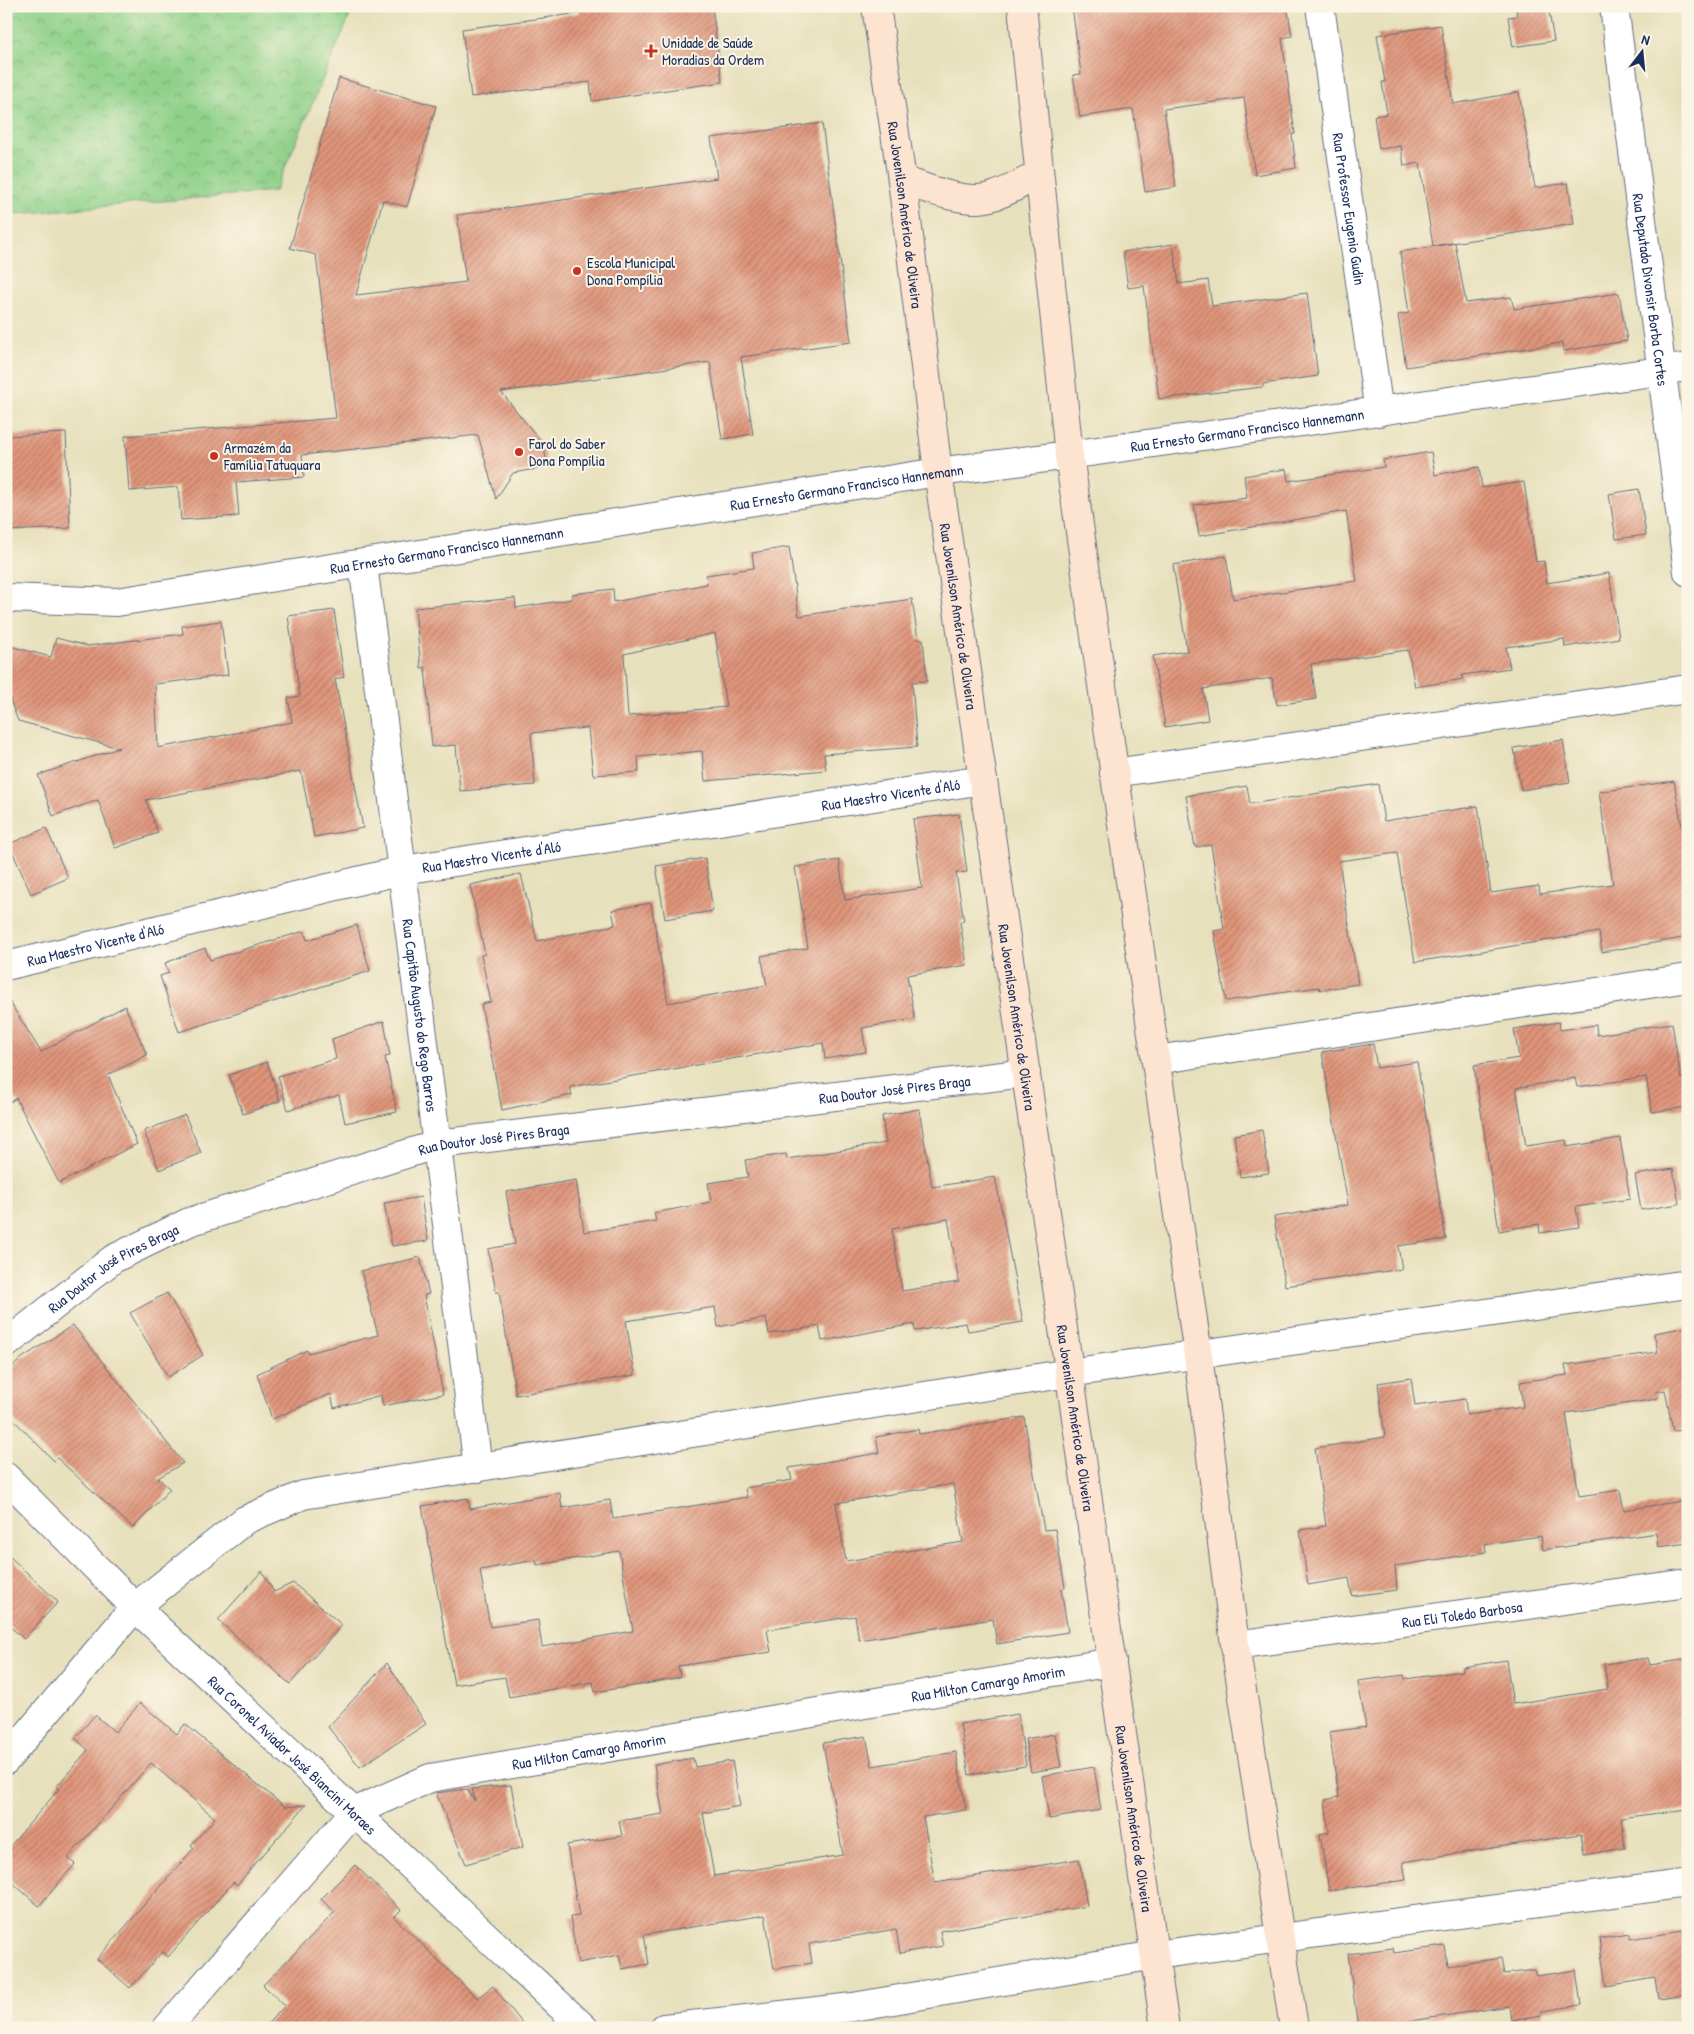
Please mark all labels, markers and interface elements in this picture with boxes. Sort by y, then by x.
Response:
north arrow [1616,28,1666,78]
text: N [1640,29,1652,49]
place label: Unidade de Saúde Moradias da Ordem [662,32,764,70]
marker: Unidade de Saúde Moradias da Ordem [644,44,658,58]
street label: Rua Jovenilson Américo de Oliveira [883,120,928,310]
street label: Rua Professor Eugenio Gudin [1328,131,1371,287]
street label: Rua Deputado Divonsir Borba Cortes [1628,192,1674,387]
place label: Escola Municipal Dona Pompília [587,252,675,290]
marker: Escola Municipal Dona Pompília [571,265,583,277]
street label: Rua Ernesto Germano Francisco Hannemann [1129,403,1366,457]
place label: Farol do Saber Dona Pompília [528,433,606,471]
place label: Armazém da Família Tatuquara [223,437,320,475]
marker: Farol do Saber Dona Pompília [513,446,525,458]
marker: Armazém da Família Tatuquara [208,450,220,462]
street label: Rua Ernesto Germano Francisco Hannemann [729,458,965,515]
street label: Rua Ernesto Germano Francisco Hannemann [329,521,565,579]
street label: Rua Jovenilson Américo de Oliveira [935,522,983,711]
street label: Rua Maestro Vicente d'Aló [820,773,961,815]
street label: Rua Maestro Vicente d'Aló [421,835,562,877]
street label: Rua Maestro Vicente d'Aló [25,918,166,971]
street label: Rua Capitão Augusto do Rego Barros [398,918,443,1113]
street label: Rua Jovenilson Américo de Oliveira [994,923,1042,1112]
street label: Rua Doutor José Pires Braga [818,1069,971,1108]
street label: Rua Doutor José Pires Braga [416,1118,570,1160]
street label: Rua Doutor José Pires Braga [43,1218,182,1317]
street label: Rua Jovenilson Américo de Oliveira [1052,1323,1100,1513]
street label: Rua Eli Toledo Barbosa [1400,1595,1523,1633]
street label: Rua Milton Camargo Amorim [910,1660,1066,1706]
street label: Rua Coronel Aviador José Biancini Moraes [204,1670,381,1839]
street label: Rua Jovenilson Américo de Oliveira [1110,1724,1158,1913]
street label: Rua Milton Camargo Amorim [511,1728,667,1774]

